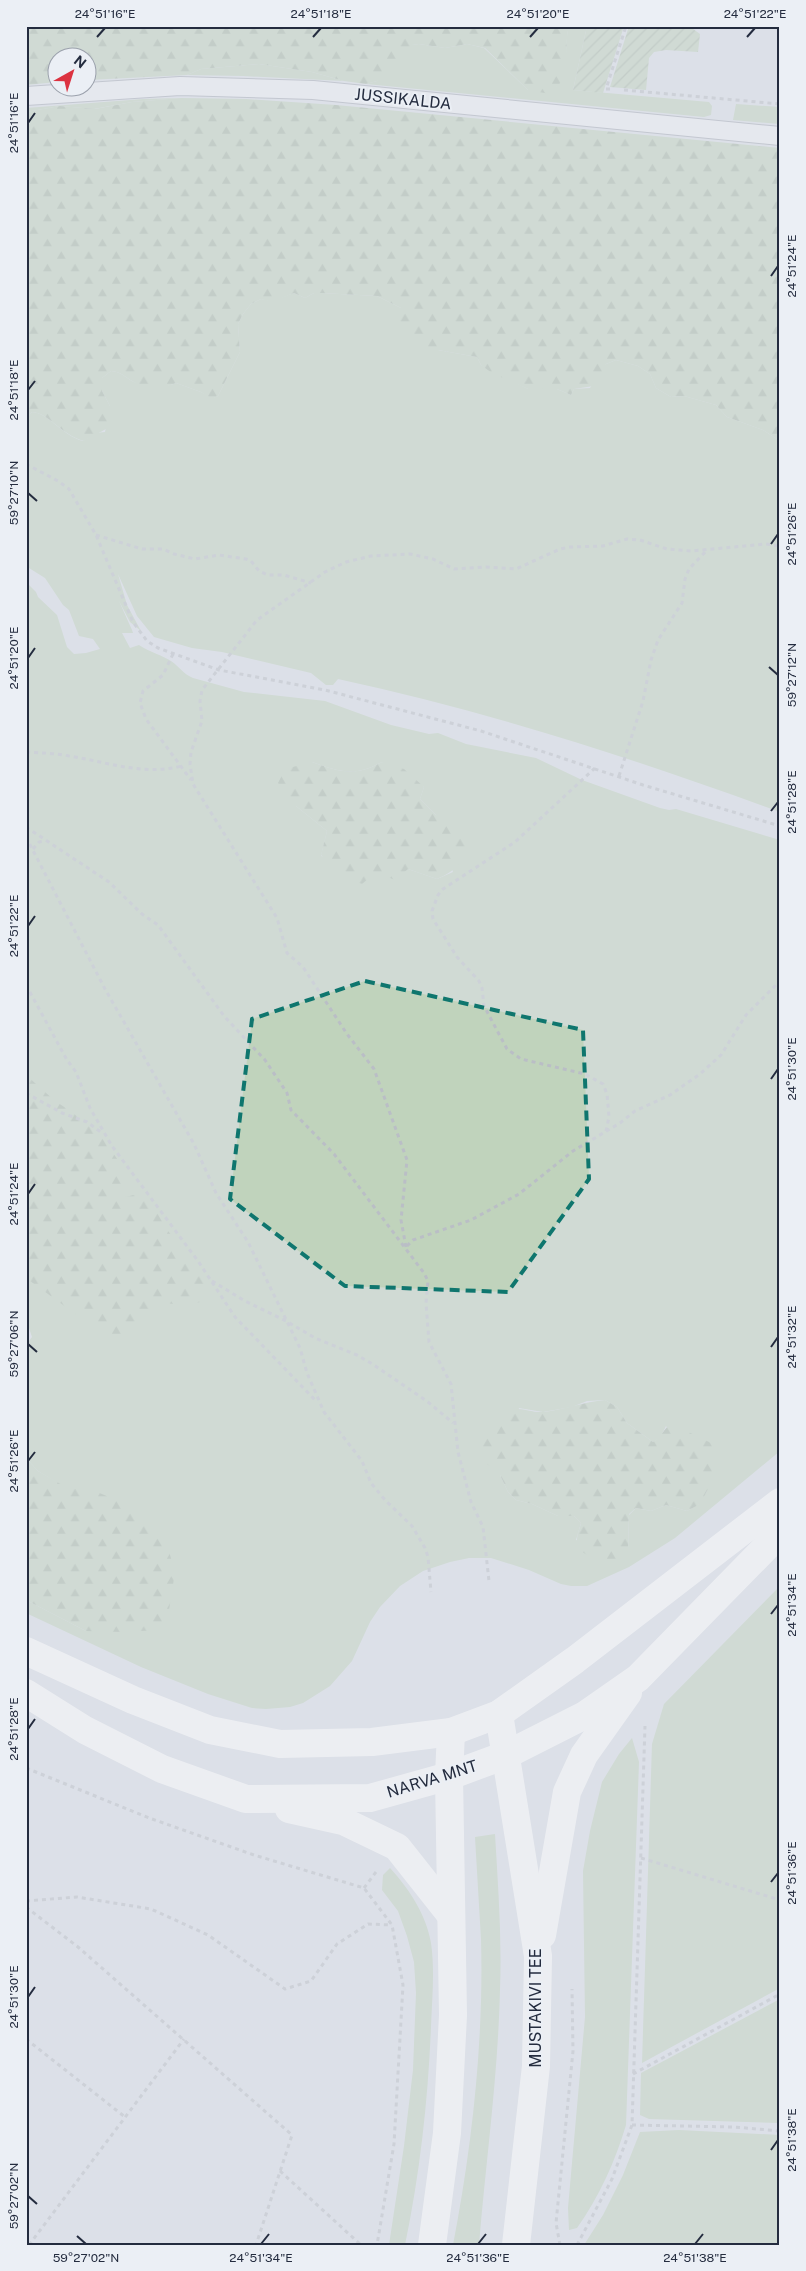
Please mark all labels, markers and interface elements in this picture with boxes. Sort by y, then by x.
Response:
text: 24°51'16"E [75,7,135,21]
text: 24°51'18"E [290,7,352,21]
text: 24°51'20"E [507,7,569,21]
text: 24°51'22"E [724,7,786,21]
north arrow [48,48,98,98]
text: N [71,52,89,72]
street label: JUSSIKALDA [354,84,452,114]
text: 24°51'16"E [7,93,21,153]
text: 24°51'24"E [785,234,799,298]
text: 24°51'18"E [7,359,21,421]
text: 59°27'10"N [7,461,21,525]
text: 24°51'26"E [785,503,799,565]
text: 24°51'20"E [7,627,21,689]
text: 59°27'12"N [785,643,799,707]
text: 24°51'28"E [785,770,799,834]
text: 24°51'22"E [7,895,21,957]
text: 24°51'30"E [785,1037,799,1101]
text: 24°51'24"E [7,1162,21,1226]
text: 24°51'32"E [785,1305,799,1369]
text: 59°27'06"N [7,1311,21,1377]
text: 24°51'26"E [7,1430,21,1492]
text: 24°51'34"E [785,1573,799,1637]
text: 24°51'28"E [7,1697,21,1761]
street label: NARVA MNT [384,1756,480,1802]
text: 24°51'36"E [785,1841,799,1905]
street label: MUSTAKIVI TEE [526,1948,545,2068]
text: 24°51'30"E [7,1965,21,2029]
text: 24°51'38"E [785,2108,799,2172]
text: 59°27'02"N [7,2163,21,2229]
text: 59°27'02"N [53,2251,119,2265]
text: 24°51'34"E [229,2251,293,2265]
text: 24°51'36"E [446,2251,510,2265]
text: 24°51'38"E [663,2251,727,2265]

